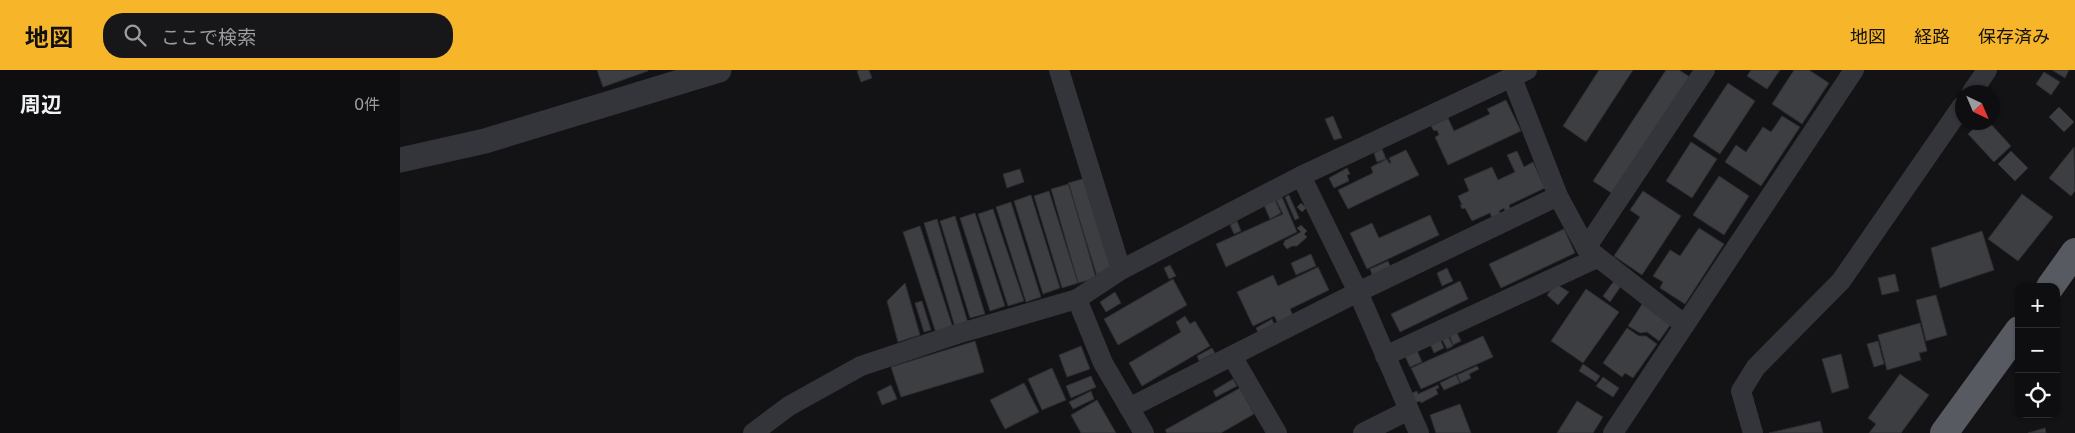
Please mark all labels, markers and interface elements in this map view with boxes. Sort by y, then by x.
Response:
search box [103,13,453,58]
icon: search [121,21,149,49]
text: 地図 [25,23,73,51]
text: ここで検索 [161,26,256,48]
text: 地図 [1850,26,1886,47]
text: 経路 [1914,26,1950,47]
text: 保存済み [1978,26,2050,47]
north arrow [1955,85,2000,130]
text: 周辺 [20,92,62,117]
text: 0件 [354,95,380,114]
map controls [2015,283,2060,418]
button: + [2015,283,2060,328]
button: − [2015,328,2060,373]
button: locate [2015,373,2060,418]

